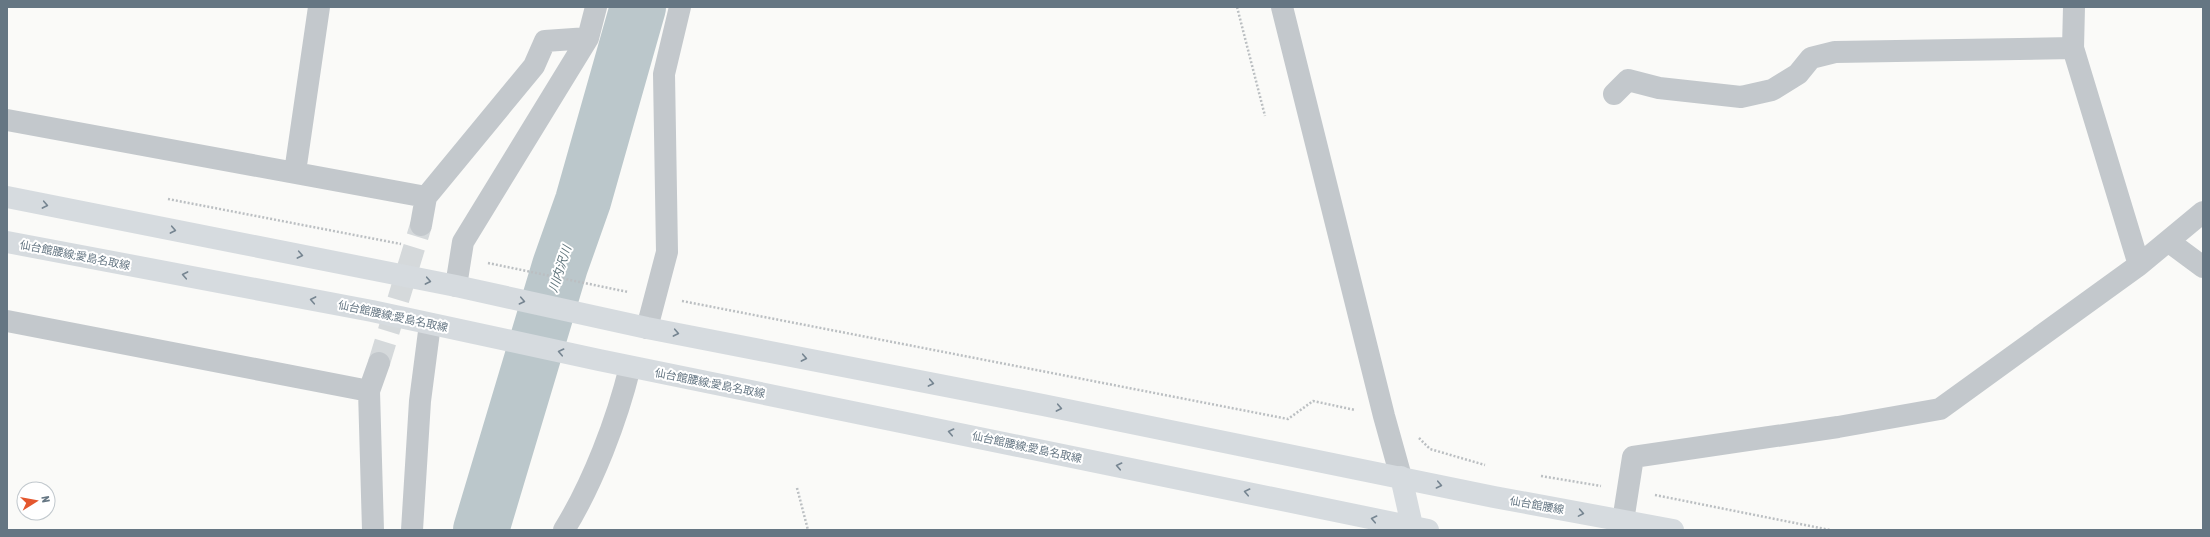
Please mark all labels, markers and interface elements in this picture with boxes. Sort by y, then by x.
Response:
one-way arrow [42,200,48,208]
one-way arrow [170,225,176,234]
street label: 仙台館腰線;愛島名取線 [19,238,131,272]
water label: 川内沢川 [546,242,575,294]
one-way arrow [297,251,303,259]
one-way arrow [182,272,188,280]
one-way arrow [425,276,431,284]
one-way arrow [309,296,316,304]
one-way arrow [519,297,525,305]
street label: 仙台館腰線;愛島名取線 [337,298,449,334]
one-way arrow [673,329,679,337]
one-way arrow [558,349,564,357]
one-way arrow [801,353,807,362]
street label: 仙台館腰線;愛島名取線 [654,366,766,400]
one-way arrow [928,378,934,387]
one-way arrow [1056,403,1062,412]
one-way arrow [948,428,954,436]
street label: 仙台館腰線;愛島名取線 [971,429,1083,465]
one-way arrow [1116,463,1123,471]
north arrow [16,481,56,521]
one-way arrow [1436,481,1443,489]
one-way arrow [1244,489,1250,497]
street label: 仙台館腰線 [1509,494,1565,516]
text: N [39,495,52,503]
one-way arrow [1578,508,1584,517]
one-way arrow [1371,515,1377,523]

